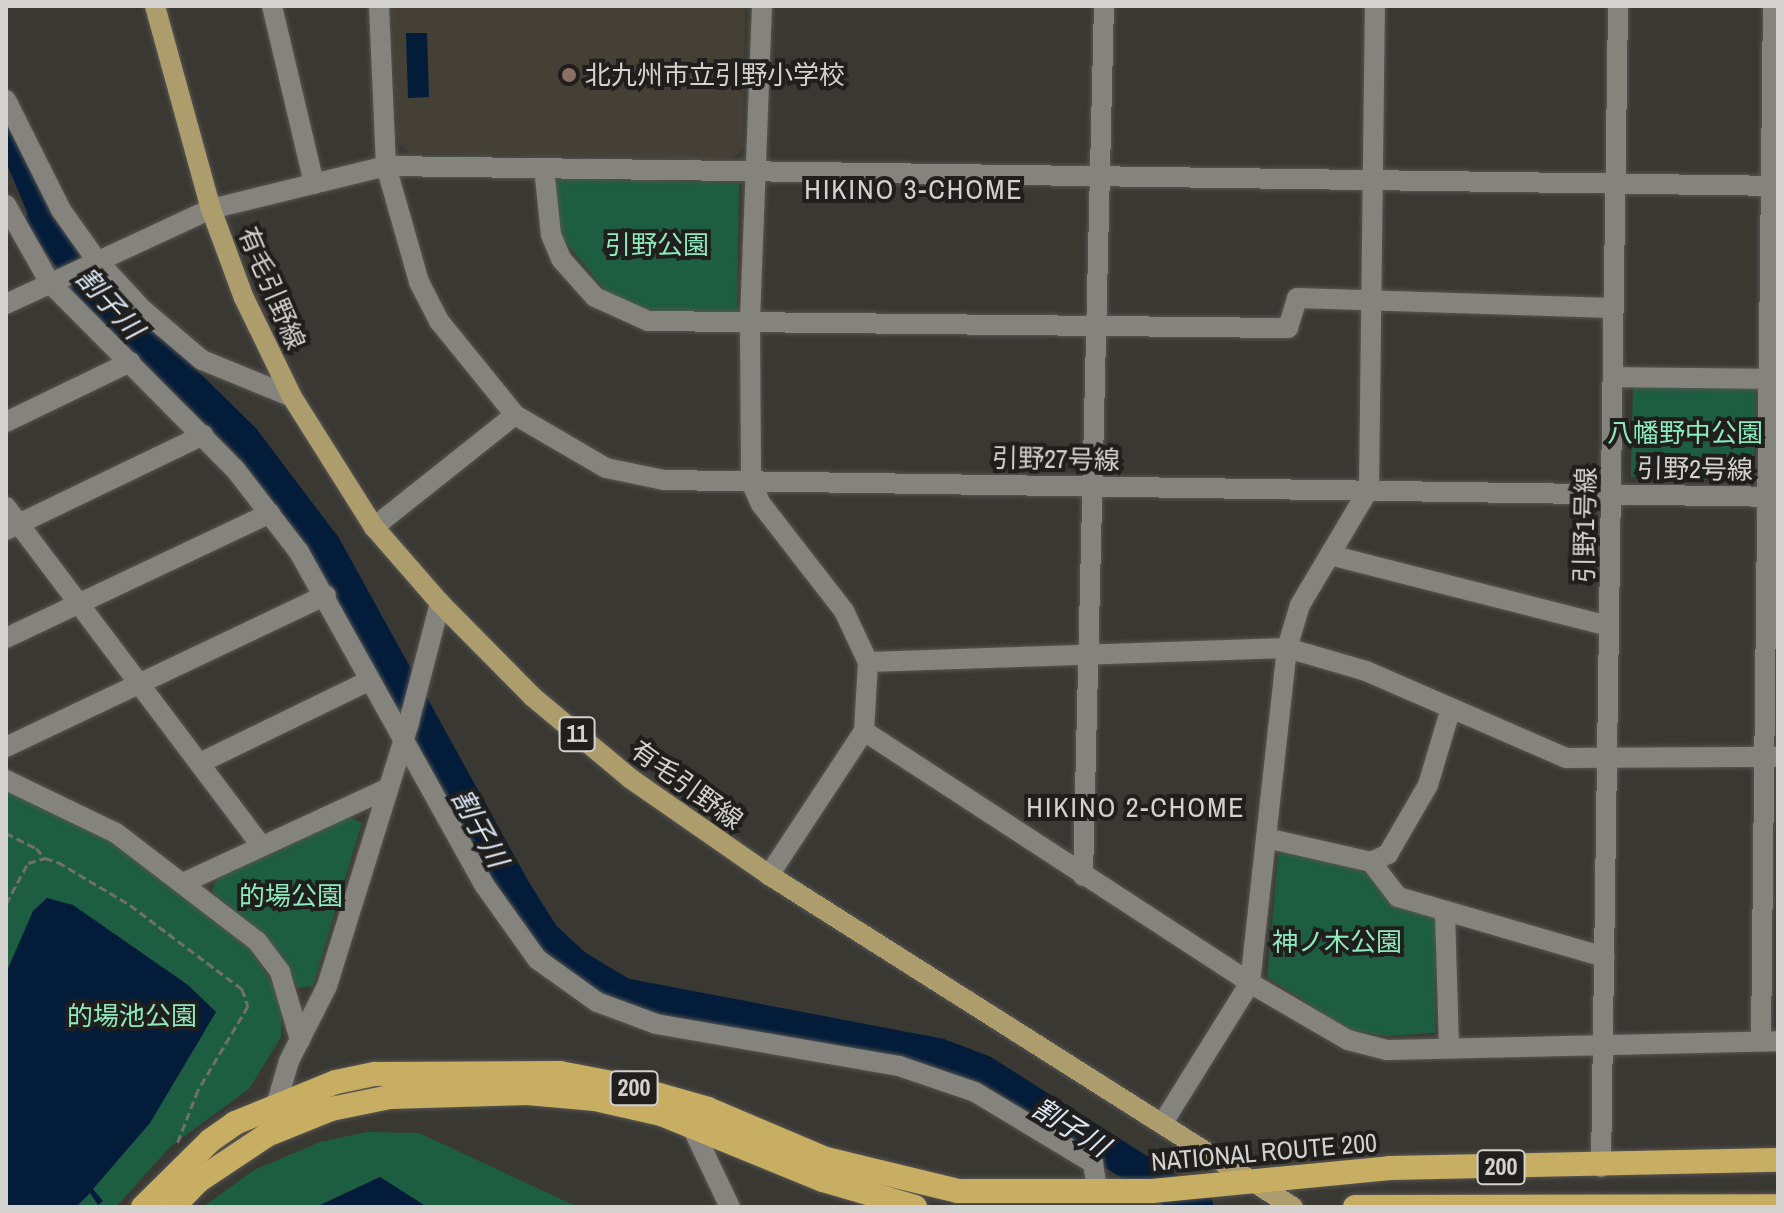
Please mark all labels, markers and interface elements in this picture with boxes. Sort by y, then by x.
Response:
place label: 北九州市立引野小学校 [585,59,845,91]
marker: 北九州市立引野小学校 [560,66,578,84]
district label: HIKINO 3-CHOME [804,172,1024,206]
street label: 有毛引野線 [232,222,312,354]
park label: 引野公園 [605,229,709,261]
water label: 割子川 [69,261,151,345]
park label: 八幡野中公園 [1607,417,1763,449]
street label: 引野27号線 [992,442,1120,476]
street label: 引野2号線 [1637,452,1753,486]
street label: 引野1号線 [1568,467,1602,583]
road number: 11 [557,714,597,754]
street label: 有毛引野線 [625,734,749,836]
water label: 割子川 [445,783,515,873]
district label: HIKINO 2-CHOME [1026,790,1246,824]
park label: 的場公園 [239,880,343,912]
park label: 神ノ木公園 [1272,926,1402,958]
park label: 的場池公園 [67,1000,197,1032]
road number: 200 [608,1068,660,1108]
water label: 割子川 [1026,1090,1116,1164]
street label: NATIONAL ROUTE 200 [1150,1127,1378,1177]
road number: 200 [1475,1147,1527,1187]

